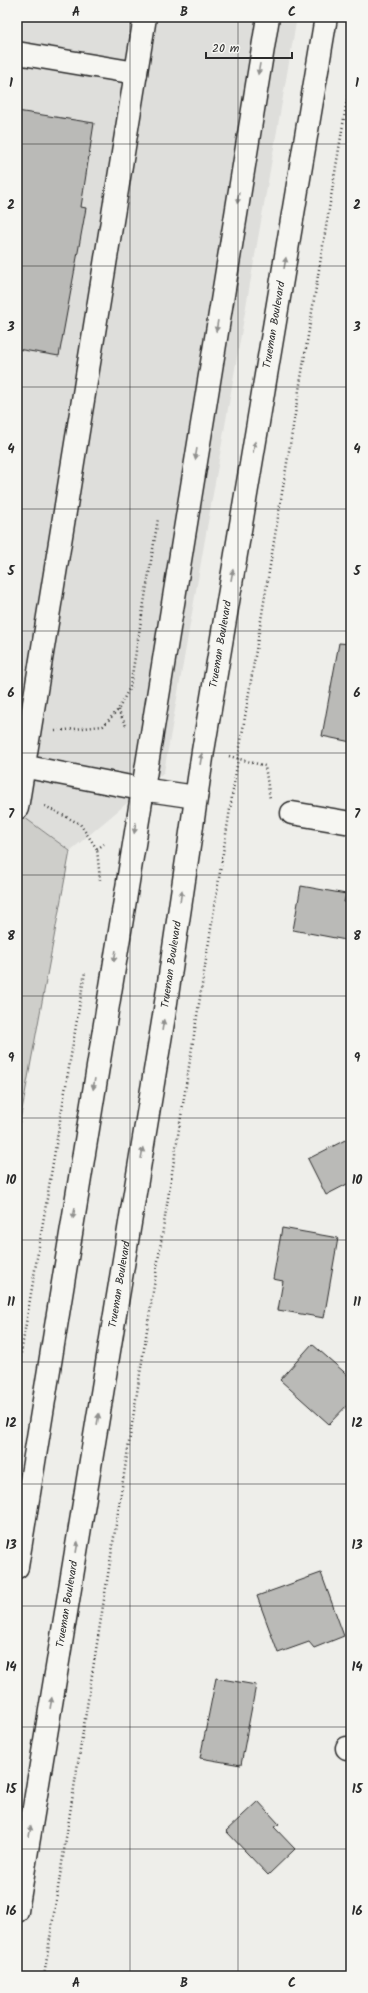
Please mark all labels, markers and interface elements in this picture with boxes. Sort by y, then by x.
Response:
text: A [72,2,80,23]
text: B [180,2,188,23]
text: C [288,2,296,23]
scale bar [206,34,292,60]
text: 20 m [212,39,240,58]
one-way arrow [256,63,262,75]
text: 1 [9,73,13,94]
text: 1 [355,73,359,94]
one-way arrow [235,191,241,204]
text: 2 [7,195,15,216]
text: 2 [353,195,361,216]
one-way arrow [282,257,288,270]
street label: Trueman Boulevard [258,279,291,370]
text: 3 [6,317,15,338]
text: 3 [352,317,361,338]
one-way arrow [214,320,220,332]
text: 4 [7,439,15,460]
text: 4 [353,439,361,460]
one-way arrow [251,441,257,453]
one-way arrow [193,448,199,460]
text: 5 [7,561,16,582]
text: 5 [353,561,362,582]
one-way arrow [229,569,235,581]
street label: Trueman Boulevard [205,599,237,689]
text: 6 [7,683,15,704]
text: 6 [353,683,361,704]
one-way arrow [198,752,204,765]
text: 7 [8,804,15,825]
text: 7 [354,804,361,825]
one-way arrow [132,821,138,834]
one-way arrow [178,890,184,902]
street label: Trueman Boulevard [156,919,187,1009]
text: 8 [7,926,15,947]
text: 8 [353,926,361,947]
one-way arrow [112,950,118,962]
one-way arrow [160,1019,166,1031]
text: 9 [8,1048,15,1069]
text: 9 [354,1048,361,1069]
one-way arrow [91,1078,97,1090]
one-way arrow [139,1147,145,1159]
text: 10 [6,1170,17,1191]
text: 10 [352,1170,363,1191]
one-way arrow [71,1207,77,1219]
street label: Trueman Boulevard [104,1239,136,1329]
text: 11 [7,1292,15,1313]
text: 11 [353,1292,361,1313]
text: 12 [5,1413,17,1434]
one-way arrow [95,1413,101,1425]
text: 12 [351,1413,363,1434]
text: 13 [5,1535,17,1556]
text: 13 [351,1535,363,1556]
one-way arrow [74,1541,80,1553]
street label: Trueman Boulevard [51,1559,83,1649]
text: 14 [5,1657,17,1678]
text: 14 [351,1657,363,1678]
one-way arrow [48,1697,54,1709]
text: 15 [6,1779,18,1800]
text: 15 [352,1779,364,1800]
one-way arrow [27,1825,33,1837]
text: 16 [6,1901,16,1922]
text: 16 [352,1901,362,1922]
text: A [72,1973,80,1993]
text: B [180,1973,188,1993]
text: C [288,1973,296,1993]

